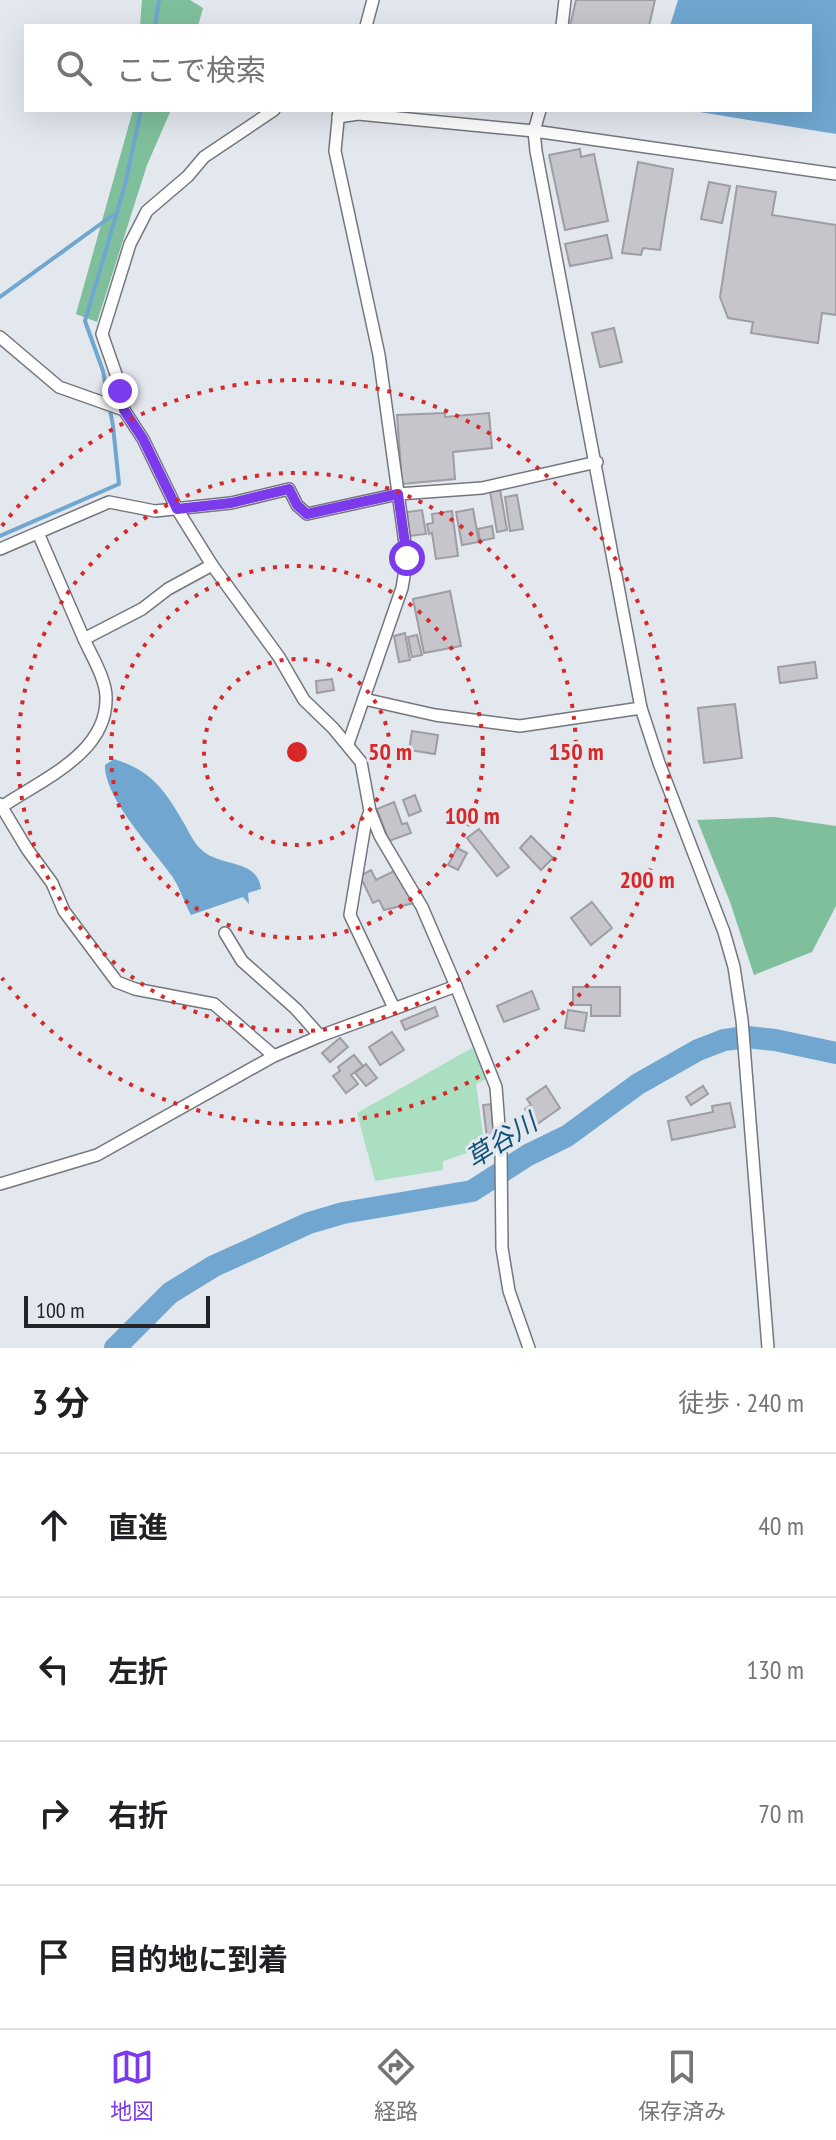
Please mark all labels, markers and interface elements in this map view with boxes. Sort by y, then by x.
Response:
search box [24,24,812,112]
icon: search [52,46,96,90]
text: ここで検索 [116,50,266,89]
route end [102,373,138,409]
route start [389,540,425,576]
text: 50 m [368,736,412,767]
text: 150 m [548,736,604,767]
centre of rings [283,738,311,766]
text: 100 m [444,800,500,831]
text: 200 m [619,864,675,895]
water label: 草谷川 [459,1104,545,1175]
scale bar [24,1292,210,1328]
text: 100 m [36,1296,85,1324]
text: 3 分 [32,1380,89,1424]
text: 徒歩 · 240 m [678,1386,804,1419]
icon: ahead [32,1503,76,1547]
text: 直進 [108,1507,168,1546]
text: 40 m [758,1509,804,1542]
icon: left [32,1647,76,1691]
text: 左折 [108,1651,168,1690]
text: 130 m [746,1653,804,1686]
icon: right [32,1791,76,1835]
text: 右折 [108,1795,168,1834]
text: 70 m [758,1797,804,1830]
icon: arrive [32,1935,76,1979]
text: 目的地に到着 [108,1939,288,1978]
tab: 地図 [110,2045,154,2125]
tab: 経路 [374,2045,418,2125]
tab: 保存済み [638,2045,726,2125]

